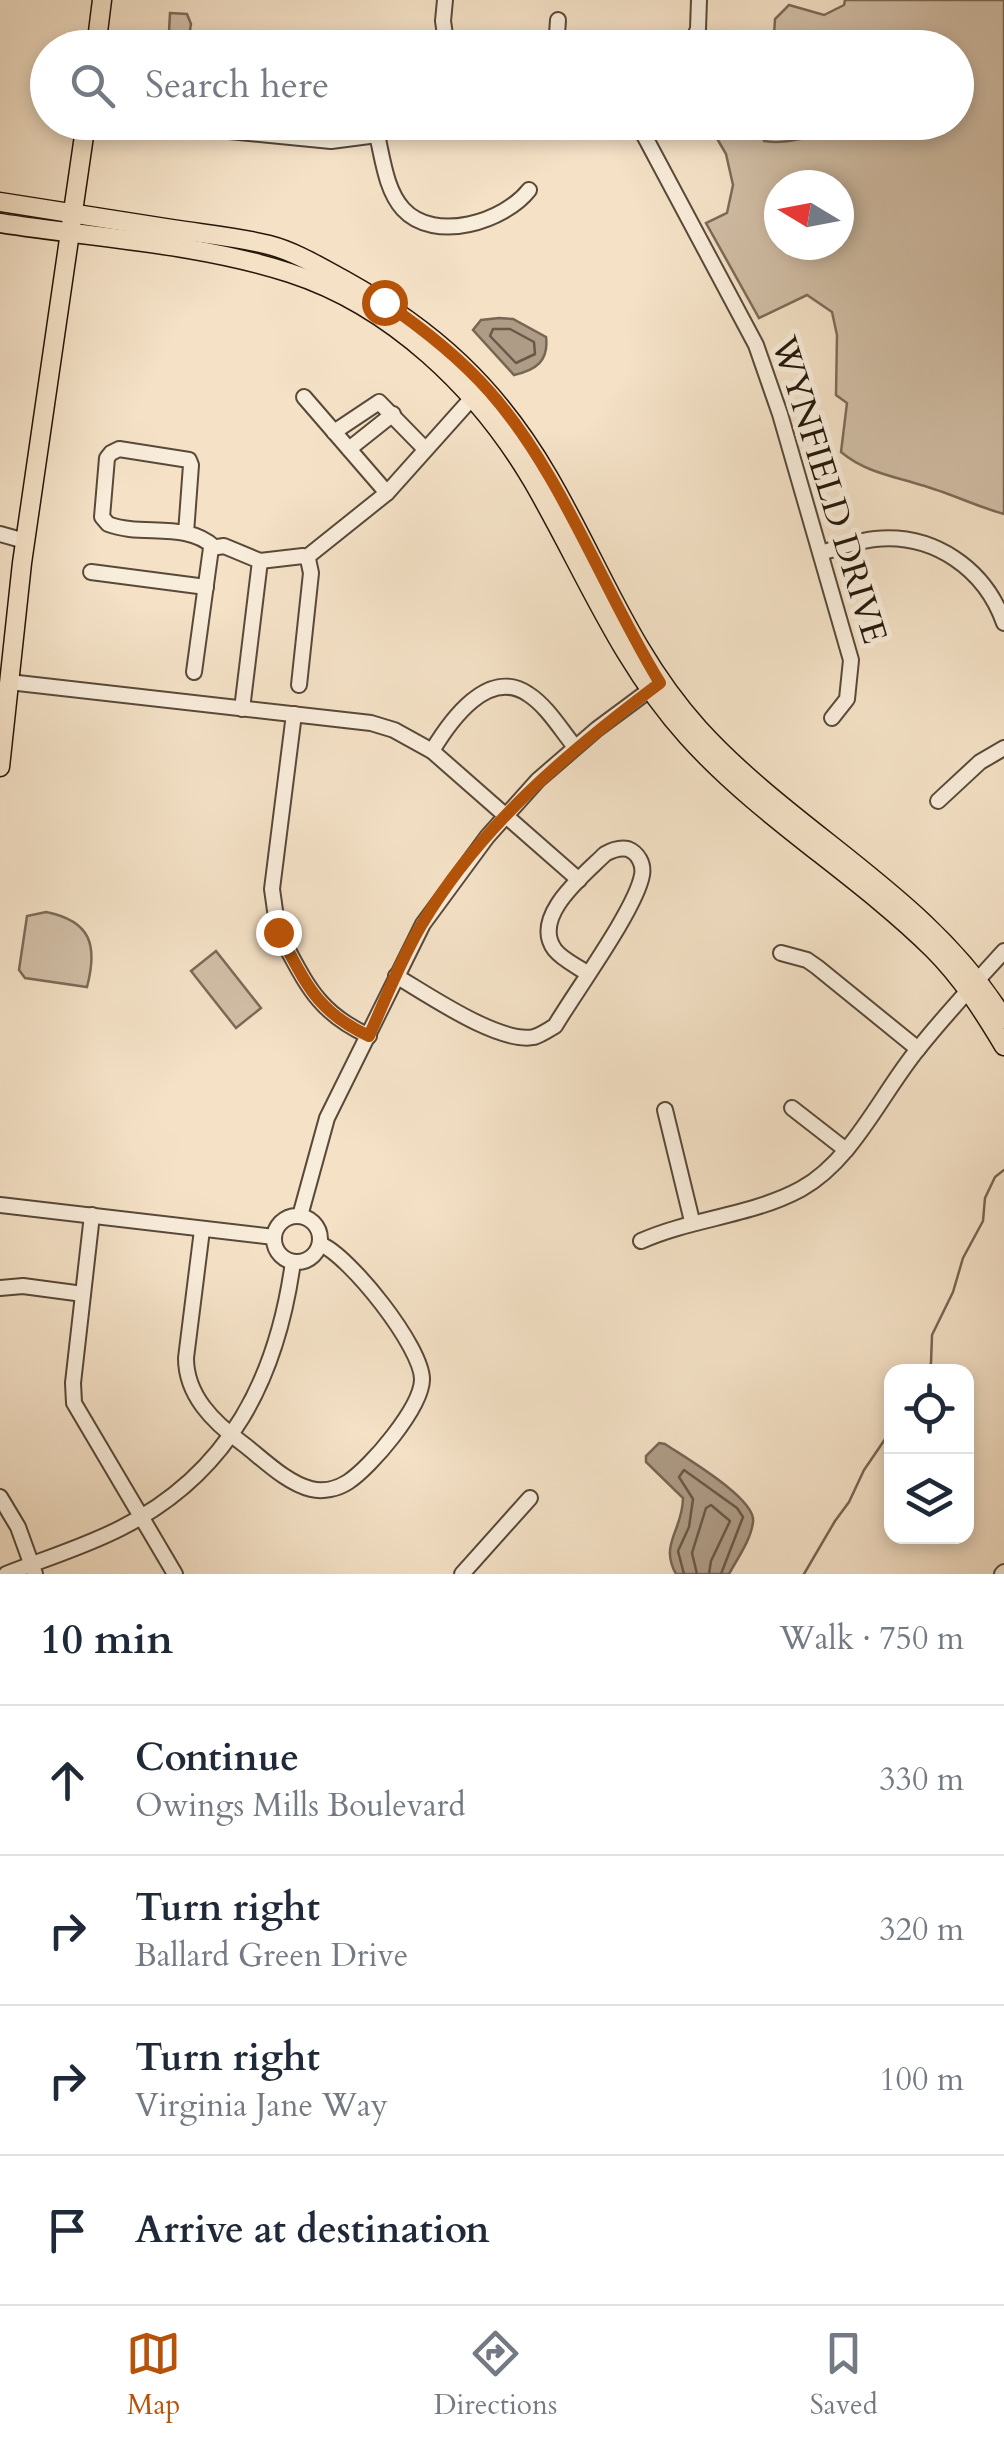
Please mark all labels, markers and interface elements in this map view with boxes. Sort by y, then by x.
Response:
search box [30,30,974,140]
icon: search [65,58,120,113]
text: Search here [145,59,329,111]
north arrow [764,170,854,260]
route start [362,280,408,326]
street label: WYNFIELD DRIVE [759,329,899,650]
route end [256,910,302,956]
map controls [884,1364,974,1544]
button: locate [884,1364,974,1454]
button: layers [884,1454,974,1544]
text: 10 min [40,1611,173,1668]
text: Walk · 750 m [779,1617,964,1661]
text: Continue [135,1732,299,1784]
icon: ahead [40,1753,95,1808]
text: 330 m [879,1758,964,1802]
text: Owings Mills Boulevard [135,1784,465,1828]
text: Turn right [135,1882,320,1934]
icon: right [40,1903,95,1958]
text: 320 m [879,1908,964,1952]
text: Ballard Green Drive [135,1934,408,1978]
text: Turn right [135,2032,320,2084]
icon: right [40,2053,95,2108]
text: 100 m [879,2058,964,2102]
text: Virginia Jane Way [135,2084,388,2128]
icon: arrive [40,2203,95,2258]
text: Arrive at destination [135,2204,490,2256]
tab: Map [126,2326,181,2424]
tab: Directions [434,2326,557,2424]
tab: Saved [810,2326,878,2424]

